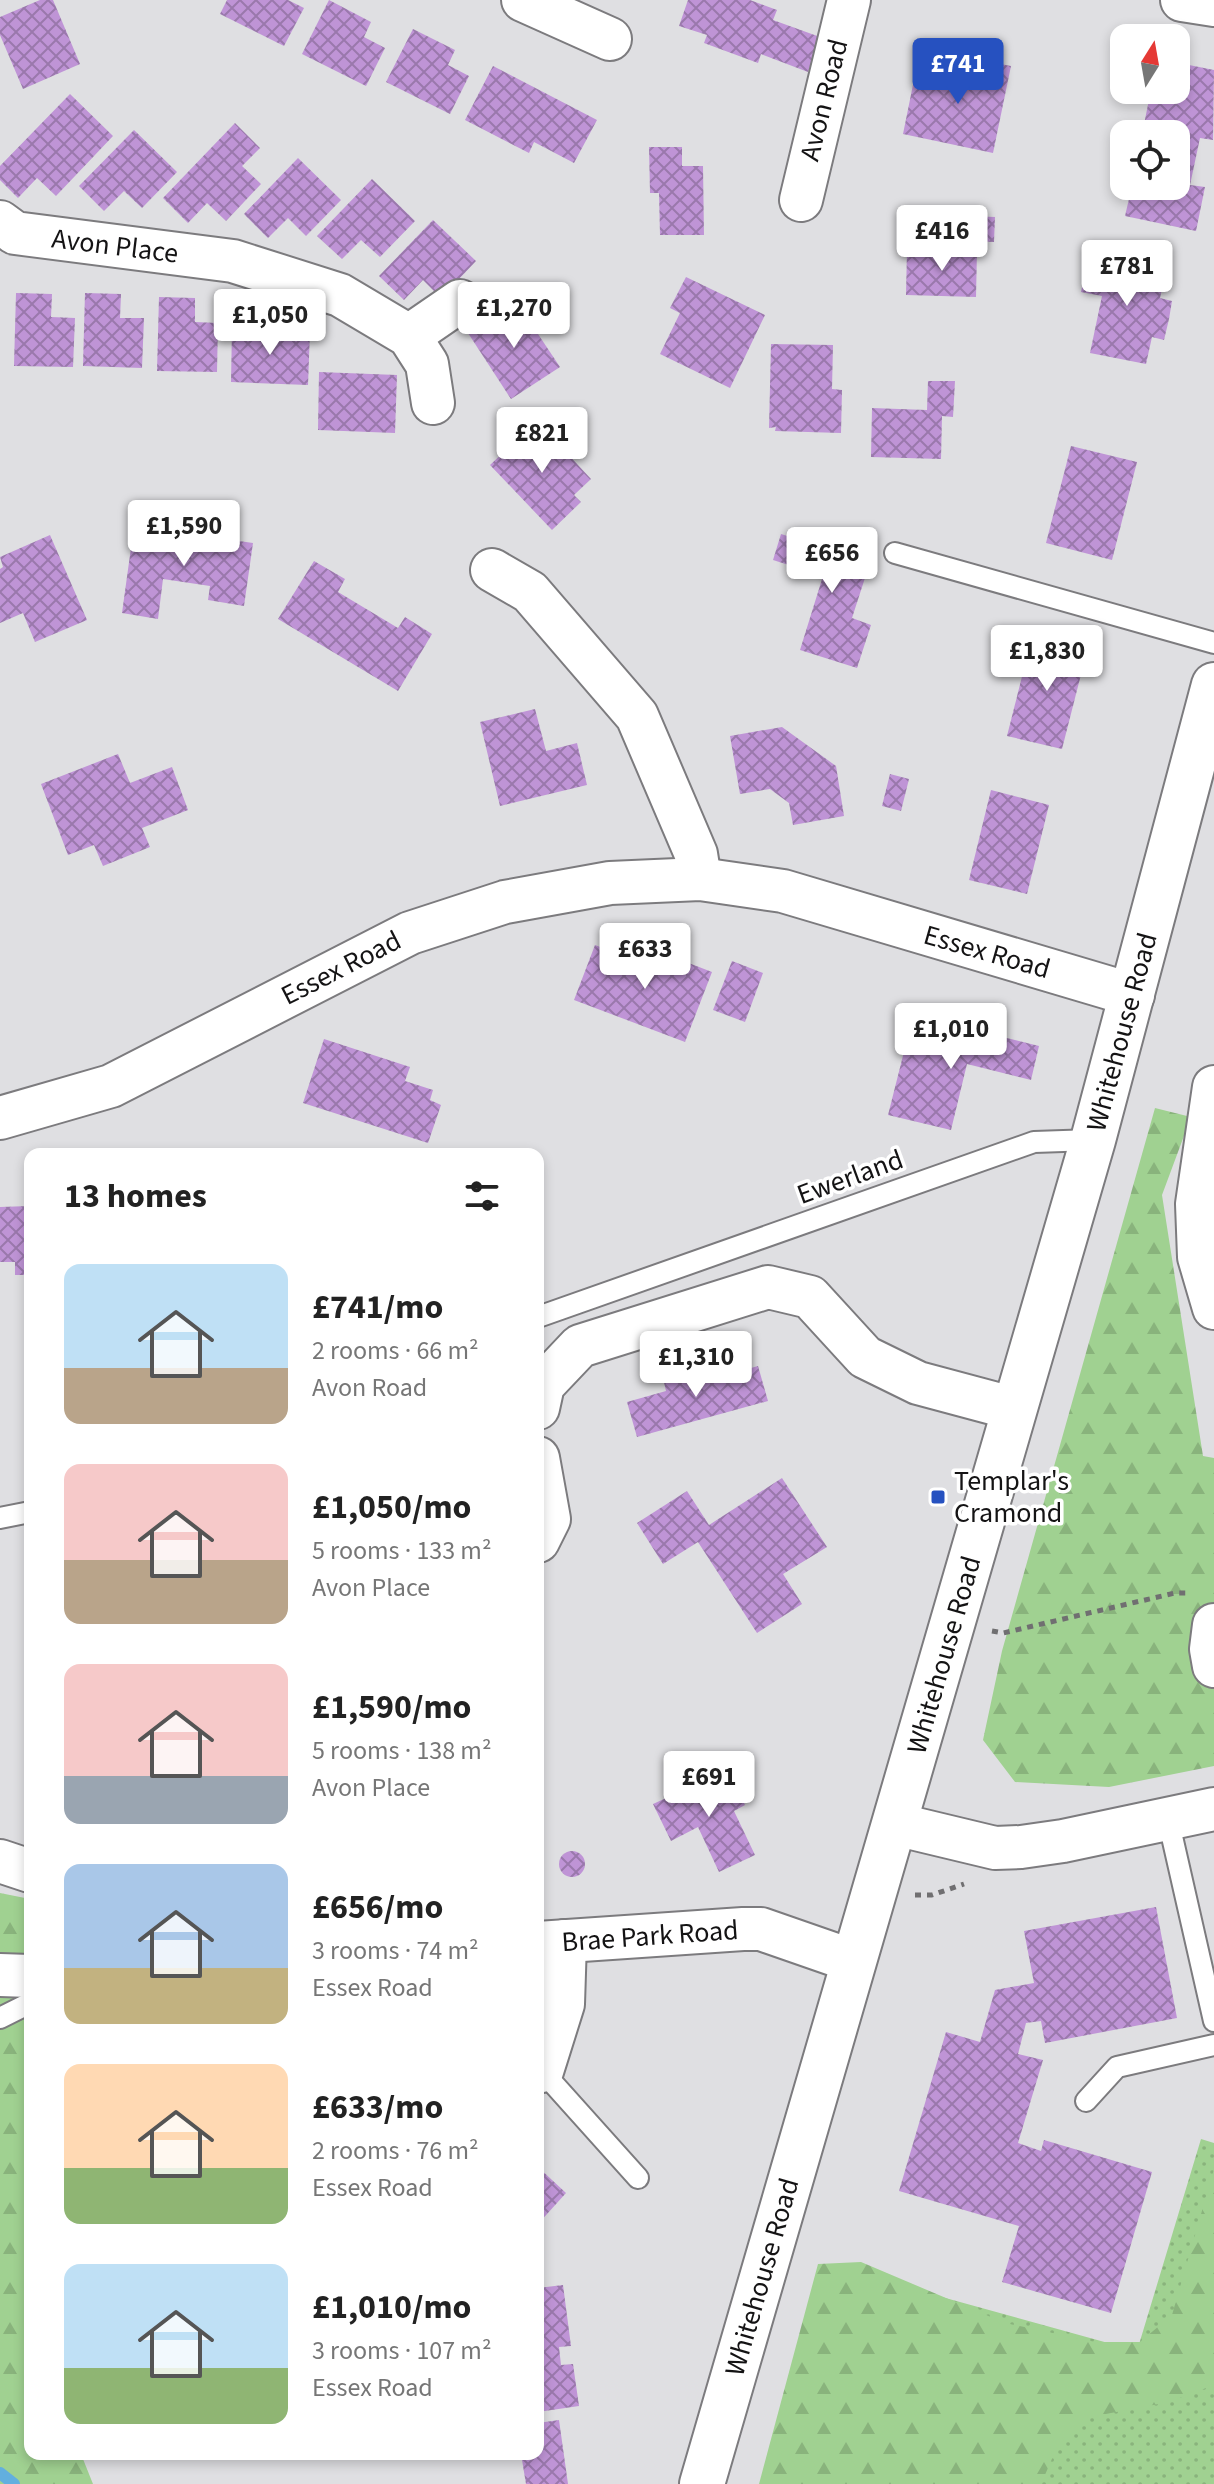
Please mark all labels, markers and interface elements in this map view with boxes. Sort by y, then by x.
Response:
north arrow [1110,24,1190,104]
map controls [1110,24,1190,200]
street label: Avon Road [790,35,858,165]
pin: £741 [911,38,1005,106]
text: £741 [931,45,985,82]
button: locate [1110,120,1190,200]
pin: £416 [895,205,989,273]
text: £416 [915,212,969,249]
street label: Avon Place [49,218,181,274]
pin: £781 [1080,240,1174,308]
text: £781 [1100,247,1154,284]
pin: £1,270 [449,282,579,350]
pin: £1,050 [205,289,335,357]
text: £1,270 [476,289,552,326]
text: £1,050 [232,296,308,333]
pin: £821 [495,407,589,475]
text: £821 [515,414,569,451]
pin: £1,590 [119,500,249,568]
text: £1,590 [146,507,222,544]
pin: £656 [785,527,879,595]
text: £656 [805,534,859,571]
pin: £1,830 [982,625,1112,693]
text: £1,830 [1009,632,1085,669]
street label: Essex Road [919,915,1055,989]
street label: Essex Road [274,921,408,1015]
pin: £633 [598,923,692,991]
street label: Whitehouse Road [1076,928,1168,1136]
text: £633 [618,930,672,967]
pin: £1,010 [886,1003,1016,1071]
text: £1,010 [913,1010,989,1047]
street label: Ewerland [791,1139,909,1215]
text: 13 homes [64,1172,207,1221]
icon: filters [460,1174,504,1218]
text: £741/mo [312,1283,443,1332]
icon: home [128,1296,224,1392]
pin: £1,310 [631,1331,761,1399]
text: 2 rooms · 66 m² [312,1332,479,1369]
text: £1,310 [658,1338,734,1375]
text: Avon Road [312,1369,427,1406]
place label: Templar's Cramond [954,1461,1069,1533]
text: £1,050/mo [312,1483,472,1532]
marker: Templar's Cramond [929,1488,947,1506]
icon: home [128,1496,224,1592]
text: 5 rooms · 133 m² [312,1532,491,1569]
street label: Whitehouse Road [897,1551,991,1759]
text: Avon Place [312,1569,430,1606]
text: £1,590/mo [312,1683,472,1732]
icon: home [128,1696,224,1792]
text: 5 rooms · 138 m² [312,1732,491,1769]
pin: £691 [662,1751,756,1819]
text: £691 [682,1758,736,1795]
text: Avon Place [312,1769,430,1806]
text: £656/mo [312,1883,443,1932]
icon: home [128,1896,224,1992]
street label: Brae Park Road [560,1910,740,1962]
text: 3 rooms · 74 m² [312,1932,479,1969]
text: Essex Road [312,1969,433,2006]
text: £633/mo [312,2083,443,2132]
icon: home [128,2096,224,2192]
text: 2 rooms · 76 m² [312,2132,479,2169]
text: Essex Road [312,2169,433,2206]
street label: Whitehouse Road [715,2173,809,2381]
text: £1,010/mo [312,2283,472,2332]
icon: home [128,2296,224,2392]
text: 3 rooms · 107 m² [312,2332,491,2369]
text: Essex Road [312,2369,433,2406]

